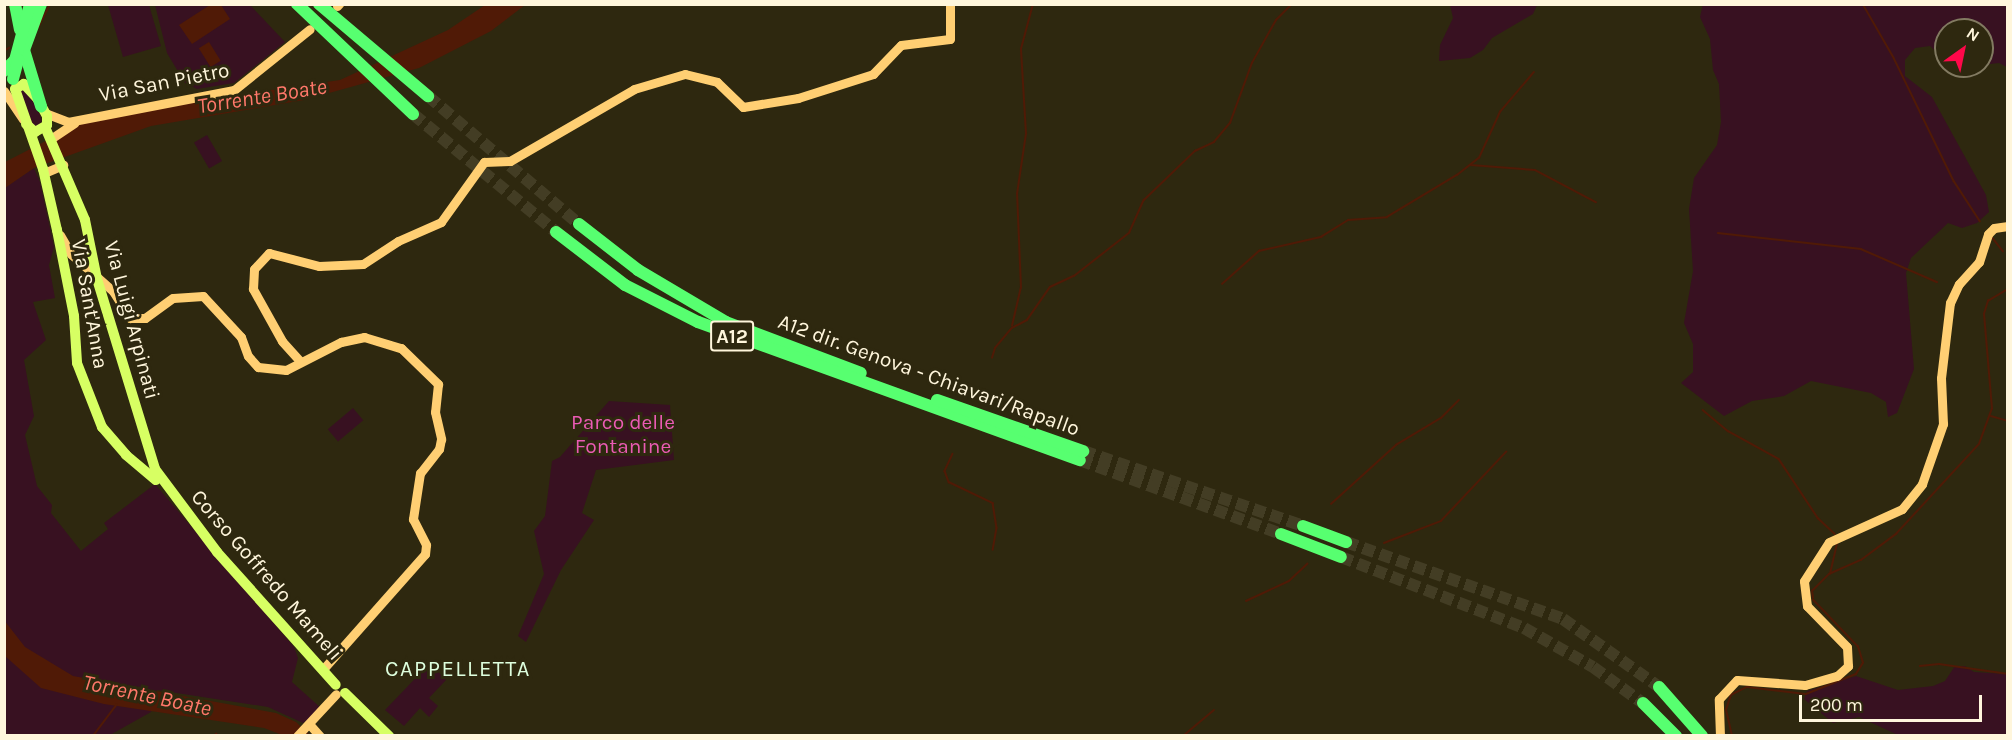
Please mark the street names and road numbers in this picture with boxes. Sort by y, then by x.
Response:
street label: Via San Pietro [97,57,231,107]
street label: Via Sant'Anna [66,237,114,371]
street label: Via Luigi Arpinati [99,238,165,402]
street label: A12 dir. Genova - Chiavari/Rapallo [775,309,1083,441]
road number: A12 [710,319,754,353]
street label: Corso Goffredo Mameli [186,484,348,666]

